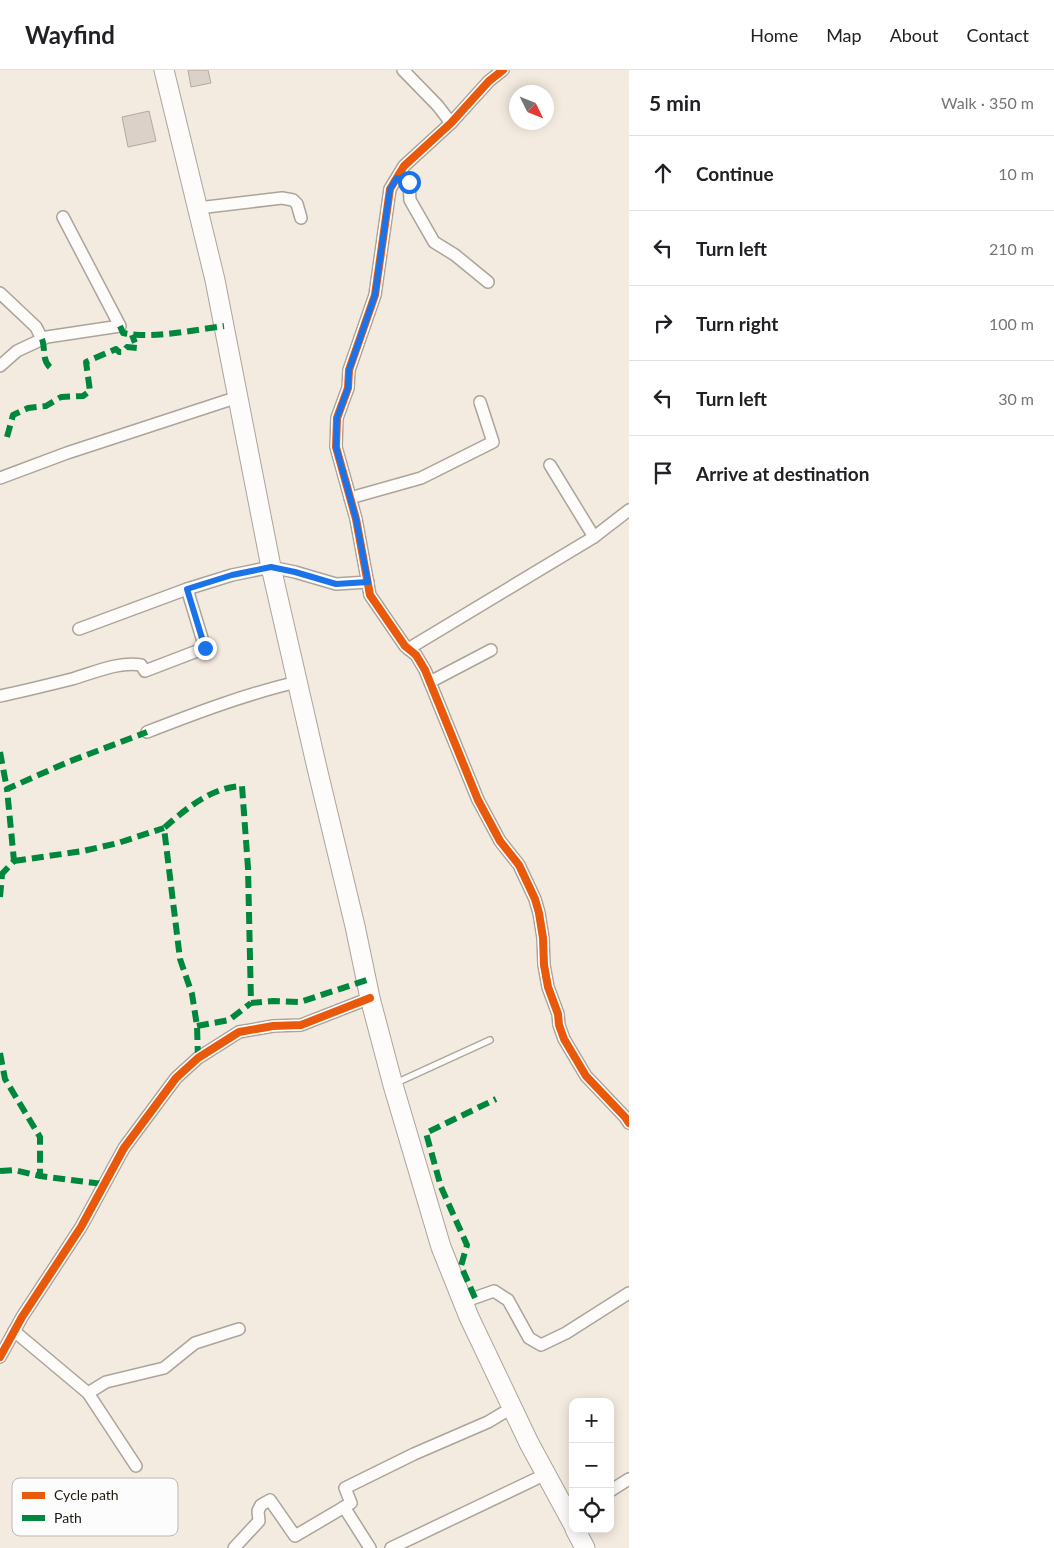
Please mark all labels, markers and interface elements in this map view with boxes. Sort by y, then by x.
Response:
text: Wayfind [25,20,115,49]
text: Home [750,24,798,46]
text: Map [826,24,862,46]
text: About [890,24,939,46]
text: Contact [967,24,1029,46]
north arrow [509,85,554,130]
text: 5 min [649,90,701,115]
text: Walk · 350 m [941,93,1034,112]
icon: ahead [649,159,677,187]
text: Continue [696,162,774,185]
text: 10 m [998,164,1034,183]
route start [398,171,421,194]
icon: left [649,234,677,262]
text: Turn left [696,237,767,260]
text: 210 m [989,239,1034,258]
icon: right [649,309,677,337]
text: Turn right [696,312,778,335]
text: 100 m [989,314,1034,333]
icon: left [649,384,677,412]
text: Turn left [696,387,767,410]
text: 30 m [998,389,1034,408]
icon: arrive [649,459,677,487]
text: Arrive at destination [696,462,869,485]
route end [194,637,217,660]
map controls [569,1398,614,1533]
button: + [569,1398,614,1443]
button: − [569,1443,614,1488]
legend [12,1478,178,1536]
text: Cycle path [54,1486,119,1503]
button: locate [569,1488,614,1533]
text: Path [54,1509,82,1526]

